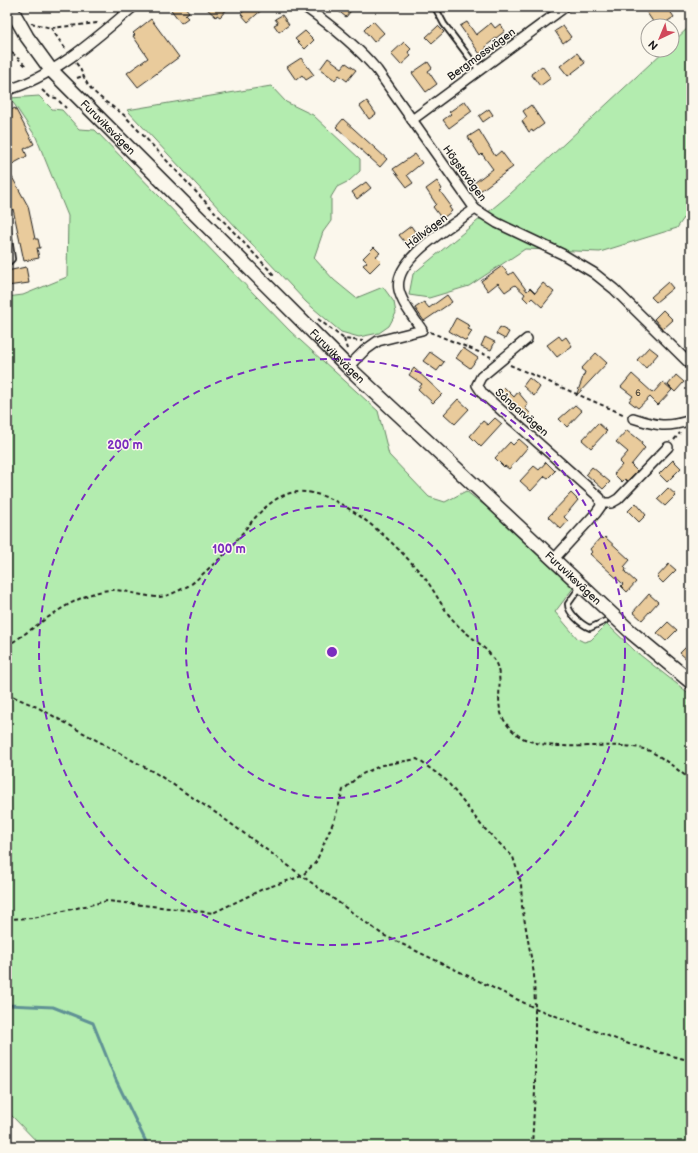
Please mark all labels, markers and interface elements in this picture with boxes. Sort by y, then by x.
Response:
north arrow [640,18,680,58]
street label: Bergmossvägen [445,25,518,83]
text: N [646,37,661,52]
street label: Furuviksvägen [78,97,138,157]
street label: Högstavägen [440,143,489,204]
street label: Hällvägen [403,211,450,252]
street label: Furuviksvägen [307,326,367,386]
street label: Sångarvägen [492,386,551,439]
house number: 6 [635,388,641,399]
text: 200 m [107,438,143,453]
text: 100 m [212,542,246,557]
street label: Furuviksvägen [542,549,604,608]
centre of rings [325,645,339,659]

